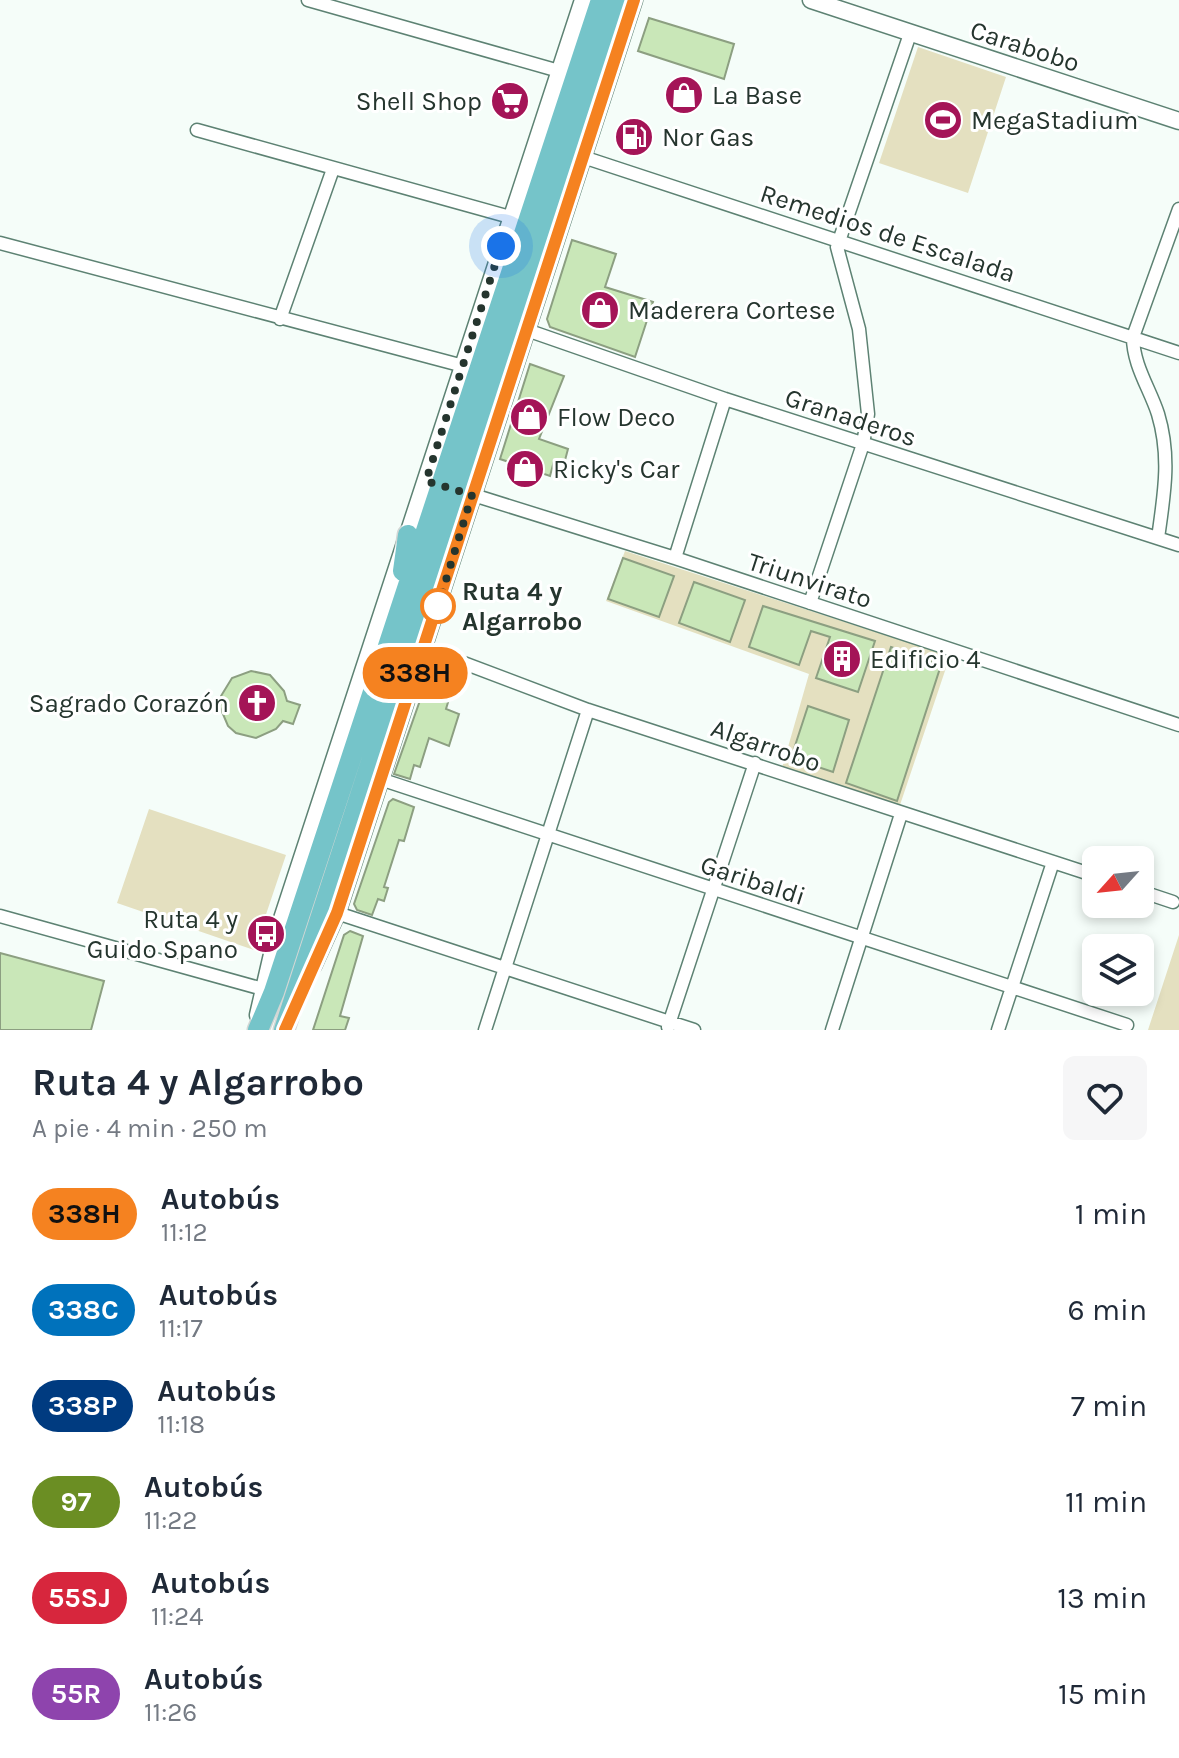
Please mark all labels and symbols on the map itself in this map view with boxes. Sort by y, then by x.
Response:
street label: Carabobo [966,14,1083,79]
shop icon: La Base [663,74,705,116]
supermarket icon: Shell Shop [489,80,531,122]
place label: La Base [712,80,802,111]
place label: Shell Shop [356,86,482,117]
sports icon: MegaStadium [922,99,964,141]
place label: MegaStadium [971,105,1138,136]
fuel station icon: Nor Gas [613,116,655,158]
place label: Nor Gas [662,122,754,153]
street label: Remedios de Escalada [756,178,1019,289]
your location [481,226,521,266]
shop icon: Maderera Cortese [579,289,621,331]
place label: Maderera Cortese [628,295,835,326]
street label: Granaderos [781,382,921,453]
shop icon: Flow Deco [508,396,550,438]
place label: Flow Deco [557,402,675,433]
shop icon: Ricky's Car [504,448,546,490]
place label: Ricky's Car [553,454,680,485]
street label: Triunvirato [744,546,876,615]
place label: Ruta 4 y Algarrobo [462,576,582,637]
marker: Ruta 4 y Algarrobo [421,589,455,623]
building icon: Edificio 4 [821,638,863,680]
place label: Edificio 4 [870,644,981,675]
line badge: 338H [359,647,471,699]
church icon: Sagrado Corazón [236,682,278,724]
place label: Sagrado Corazón [29,688,229,719]
street label: Algarrobo [707,712,825,779]
north arrow [1082,846,1154,918]
street label: Garibaldi [697,849,809,912]
place label: Ruta 4 y Guido Spano [87,904,238,965]
bus stop icon: Ruta 4 y Guido Spano [245,913,287,955]

